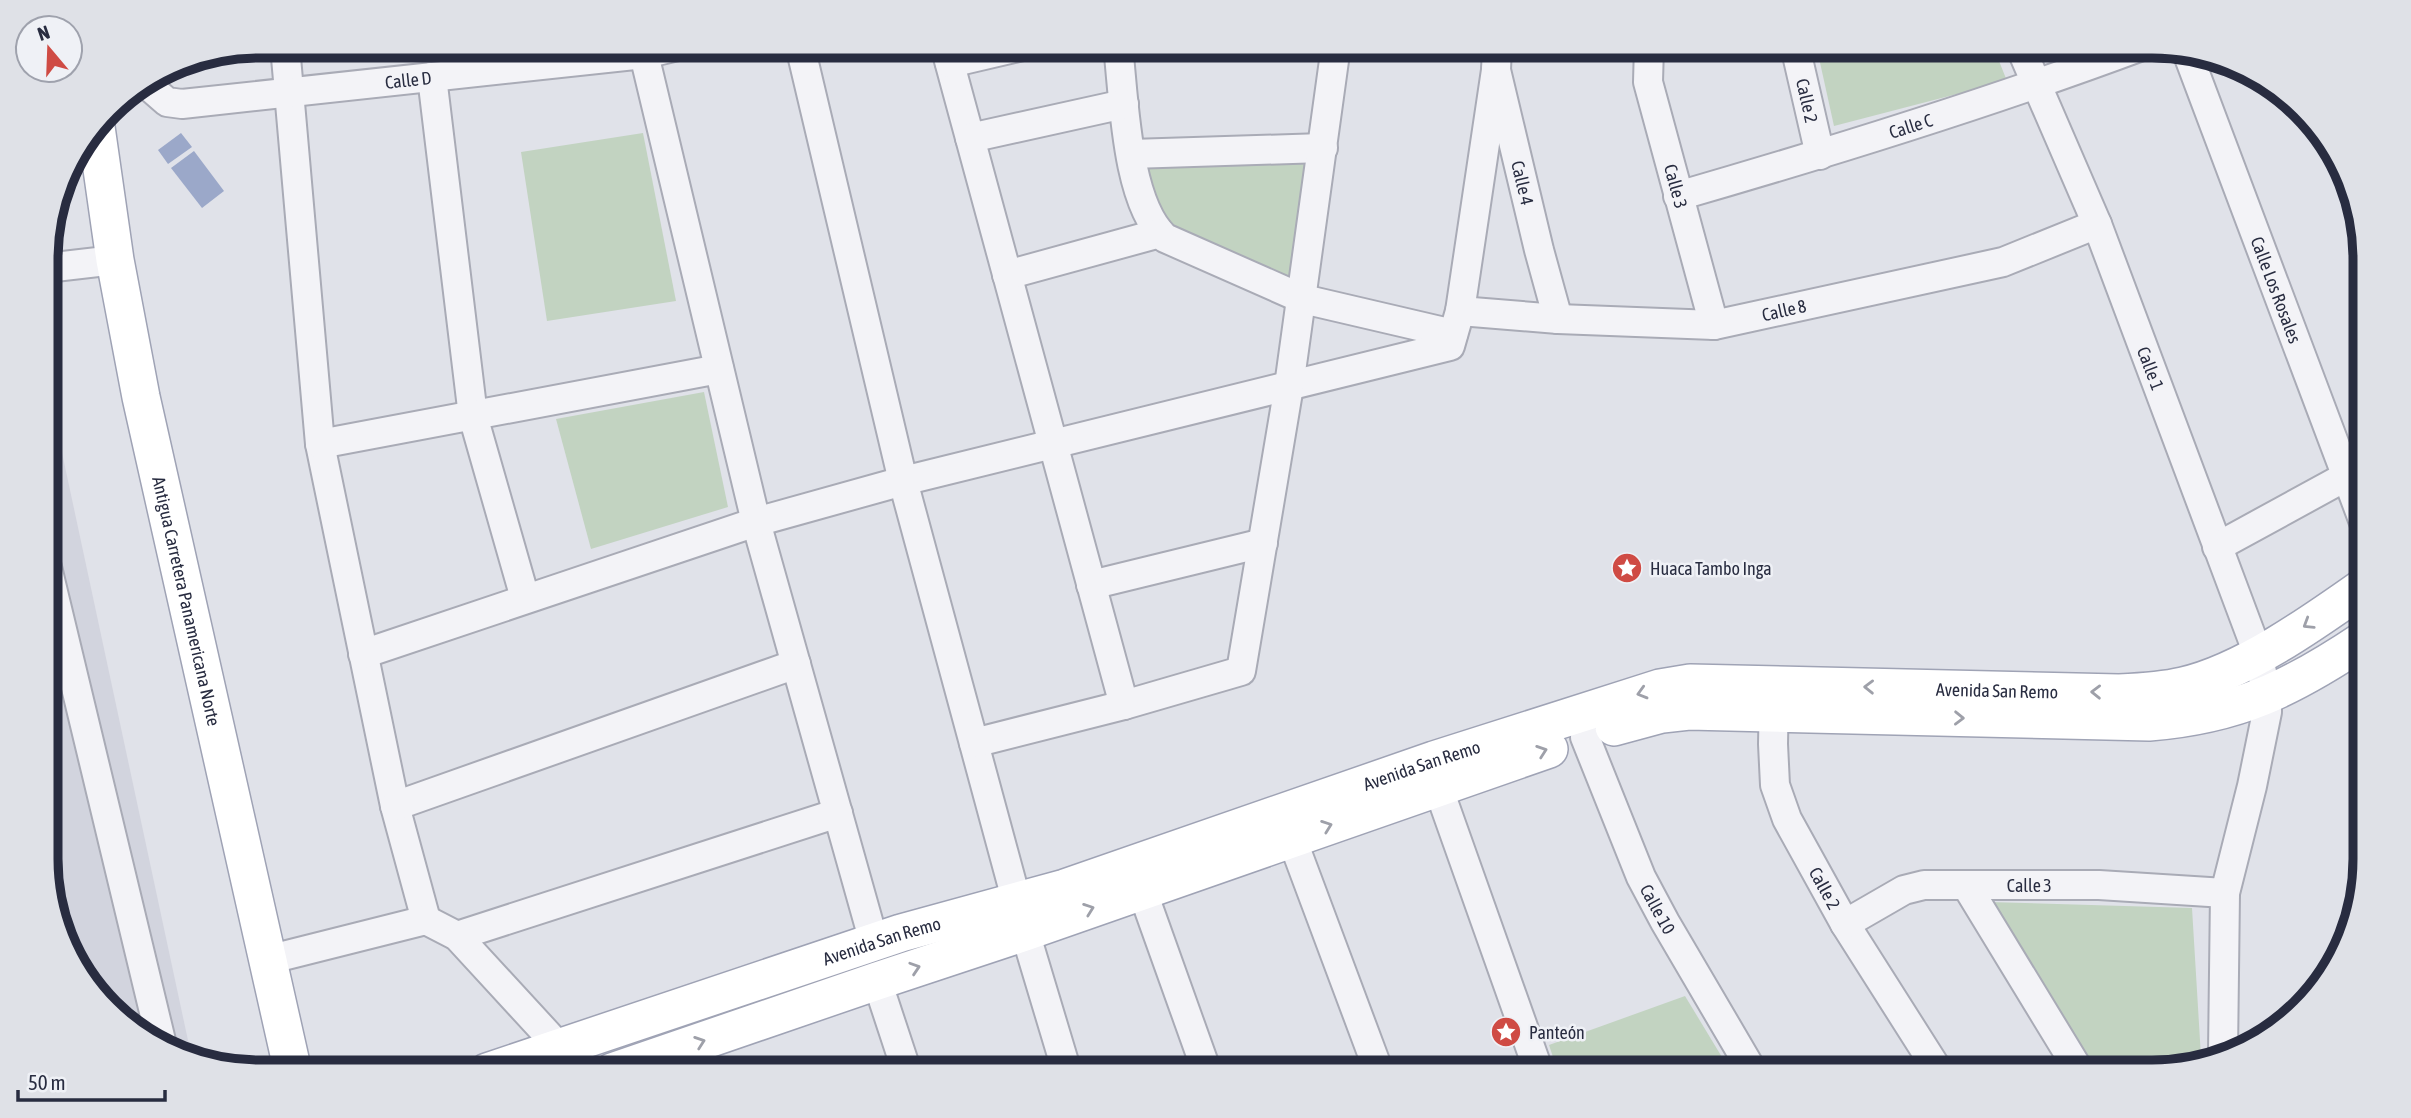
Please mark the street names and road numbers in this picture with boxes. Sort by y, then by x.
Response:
street label: Calle D [384,67,432,92]
street label: Calle 2 [1792,76,1823,125]
street label: Calle C [1886,109,1935,142]
street label: Calle 4 [1508,158,1538,207]
street label: Calle 3 [1660,162,1692,211]
street label: Calle Los Rosales [2247,234,2306,346]
street label: Calle 8 [1760,295,1808,325]
street label: Calle 1 [2133,344,2169,393]
street label: Antigua Carretera Panamericana Norte [149,474,225,728]
street label: Avenida San Remo [1936,678,2058,702]
street label: Avenida San Remo [1360,735,1483,794]
street label: Calle 2 [1805,863,1845,913]
street label: Calle 3 [2007,875,2052,896]
street label: Calle 10 [1636,880,1680,938]
street label: Avenida San Remo [820,912,943,969]

